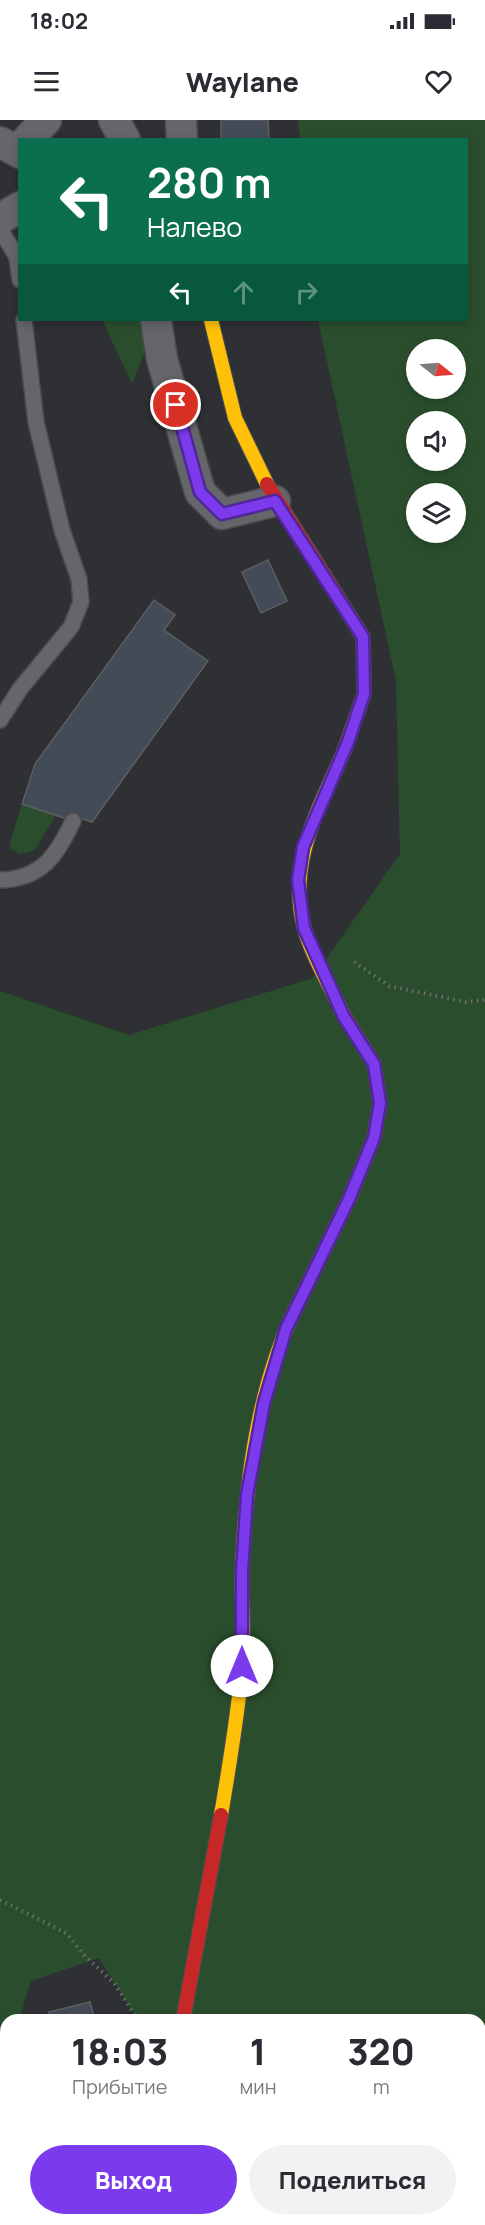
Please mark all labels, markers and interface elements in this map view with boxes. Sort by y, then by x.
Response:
text: 18:02 [30,6,88,36]
text: Waylane [186,63,299,100]
icon: menu [30,65,63,98]
icon: heart [422,65,455,98]
text: 280 m [147,153,272,211]
icon: left [48,162,126,240]
text: Налево [147,208,242,245]
icon: left [164,276,197,309]
icon: ahead [227,276,260,309]
icon: right [290,276,323,309]
north arrow [406,339,466,399]
map controls [406,339,466,543]
pin [150,379,201,430]
icon: arrive [159,388,192,421]
button: sound [406,411,466,471]
button: layers [406,483,466,543]
position arrow [210,1634,274,1698]
text: 18:03 [71,2027,168,2076]
text: 1 [250,2027,266,2076]
text: 320 [348,2027,415,2076]
text: Прибытие [72,2073,167,2100]
text: мин [239,2073,276,2100]
text: m [373,2073,390,2100]
button: Выход [30,2145,237,2214]
button: Поделиться [249,2145,456,2214]

